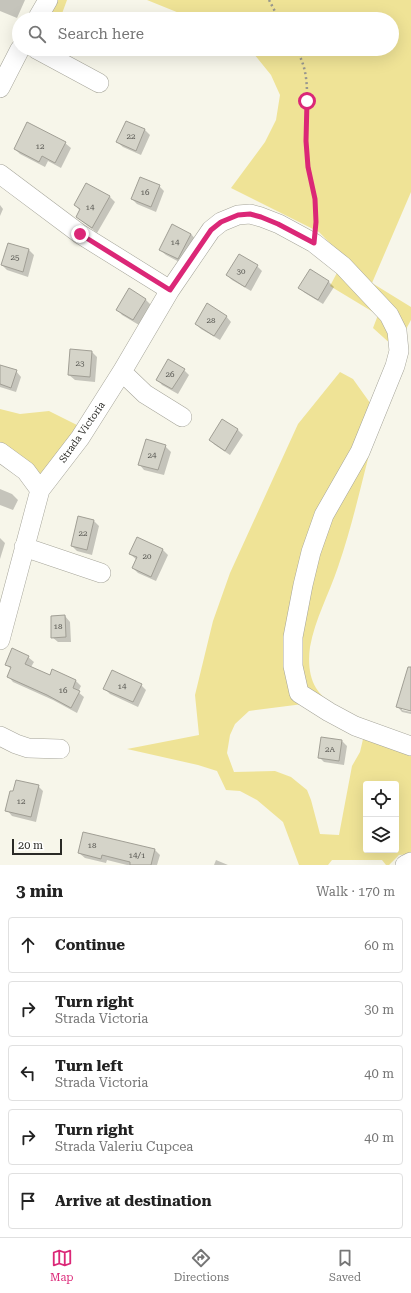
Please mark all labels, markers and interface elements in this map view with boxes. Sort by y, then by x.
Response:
search box [12,12,399,56]
icon: search [26,23,48,45]
text: Search here [58,25,144,43]
route start [298,92,316,110]
house number: 22 [127,132,136,141]
house number: 12 [36,142,45,151]
house number: 16 [141,188,150,197]
house number: 14 [86,203,95,212]
route end [71,225,89,243]
house number: 14 [171,238,180,247]
house number: 25 [11,253,20,262]
house number: 30 [237,267,246,276]
house number: 28 [207,316,216,325]
house number: 23 [76,359,85,368]
house number: 26 [166,370,175,379]
street label: Strada Victoria [57,399,107,465]
house number: 24 [148,451,157,460]
house number: 22 [79,529,88,538]
house number: 20 [143,552,152,561]
house number: 18 [54,622,63,631]
house number: 14 [118,682,127,691]
house number: 16 [59,686,68,695]
house number: 2A [325,745,335,754]
map controls [363,781,399,853]
button: locate [363,781,399,817]
house number: 12 [17,797,26,806]
button: layers [363,817,399,853]
scale bar [12,837,62,856]
text: 20 m [18,839,43,852]
house number: 18 [88,841,97,850]
house number: 14/1 [129,851,146,860]
text: 3 min [16,881,63,901]
text: Walk · 170 m [316,884,395,899]
icon: ahead [17,934,39,956]
text: Continue [55,936,125,954]
text: 60 m [364,938,394,953]
text: Turn right [55,993,134,1011]
icon: right [17,998,39,1020]
text: 30 m [364,1002,394,1017]
text: Strada Victoria [55,1011,148,1026]
text: Turn left [55,1057,123,1075]
icon: left [17,1062,39,1084]
text: 40 m [364,1066,394,1081]
text: Strada Victoria [55,1075,148,1090]
text: Turn right [55,1121,134,1139]
icon: right [17,1126,39,1148]
text: 40 m [364,1130,394,1145]
text: Strada Valeriu Cupcea [55,1139,193,1154]
icon: arrive [17,1190,39,1212]
text: Arrive at destination [55,1192,211,1210]
tab: Map [50,1247,74,1284]
tab: Directions [174,1247,229,1284]
tab: Saved [329,1247,361,1284]

